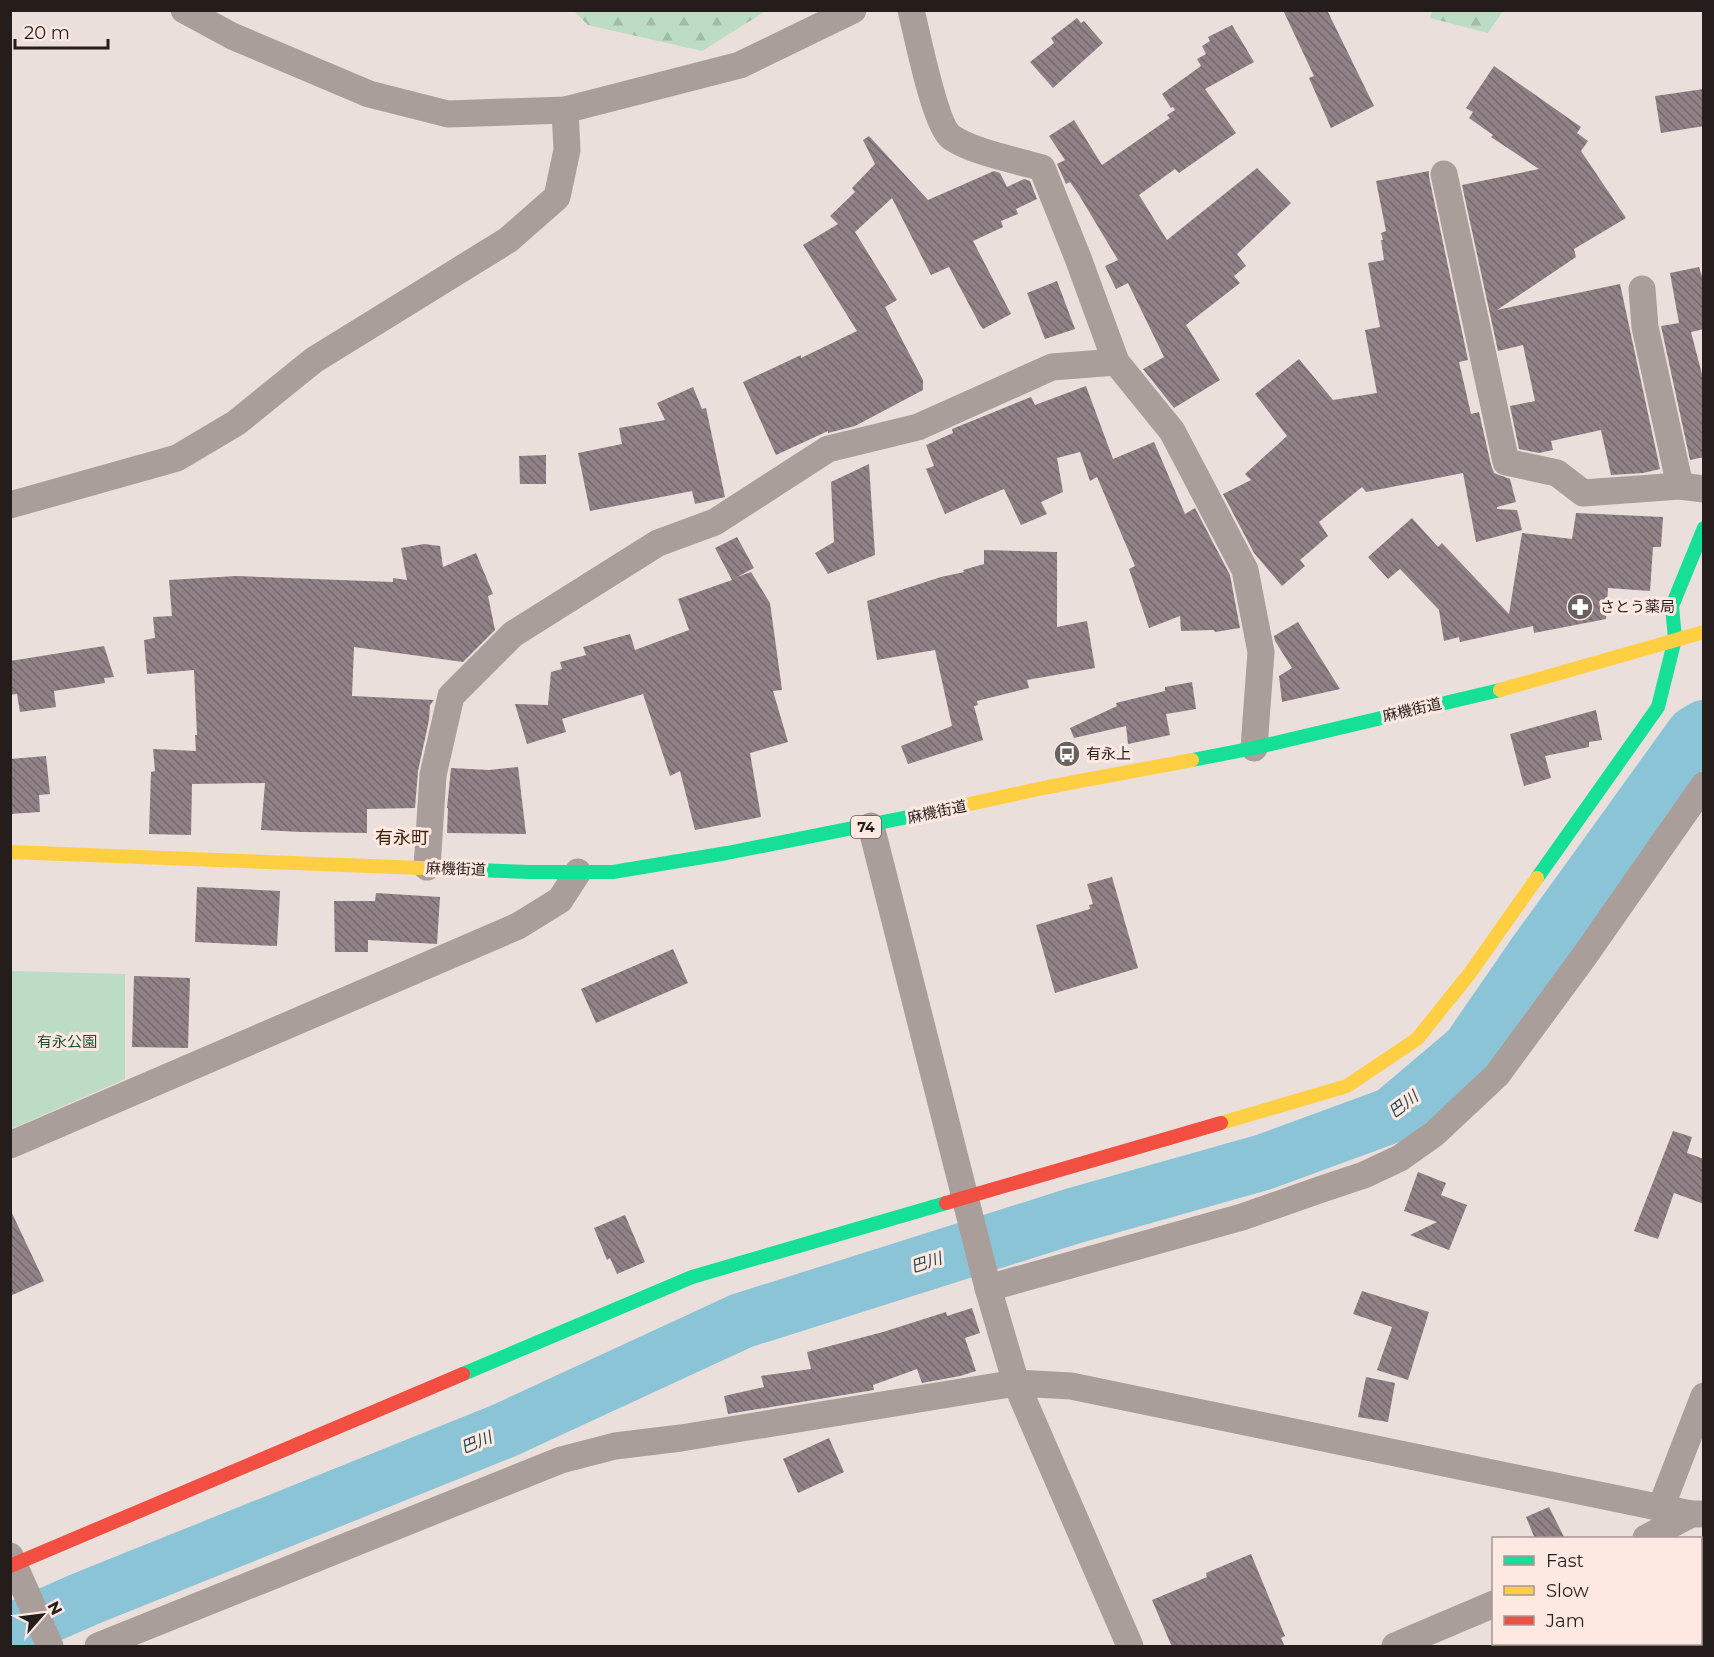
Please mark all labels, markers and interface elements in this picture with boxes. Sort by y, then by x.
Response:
scale bar [15,12,108,50]
text: 20 m [24,22,70,44]
pharmacy icon: さとう薬局 [1565,592,1595,622]
place label: さとう薬局 [1600,597,1675,616]
street label: 麻機街道 [1381,694,1443,726]
bus stop icon: 有永上 [1052,739,1082,769]
place label: 有永上 [1086,744,1131,763]
street label: 麻機街道 [906,796,968,827]
road number: 74 [851,816,881,838]
district label: 有永町 [375,827,429,849]
street label: 麻機街道 [426,858,486,879]
park label: 有永公園 [37,1032,97,1051]
water label: 巴川 [1385,1086,1423,1122]
water label: 巴川 [908,1248,946,1276]
water label: 巴川 [458,1427,496,1457]
legend [1492,1537,1702,1645]
text: Fast [1546,1550,1584,1572]
text: Slow [1546,1580,1589,1602]
north arrow [12,1585,72,1645]
text: N [43,1598,66,1618]
text: Jam [1545,1610,1585,1632]

